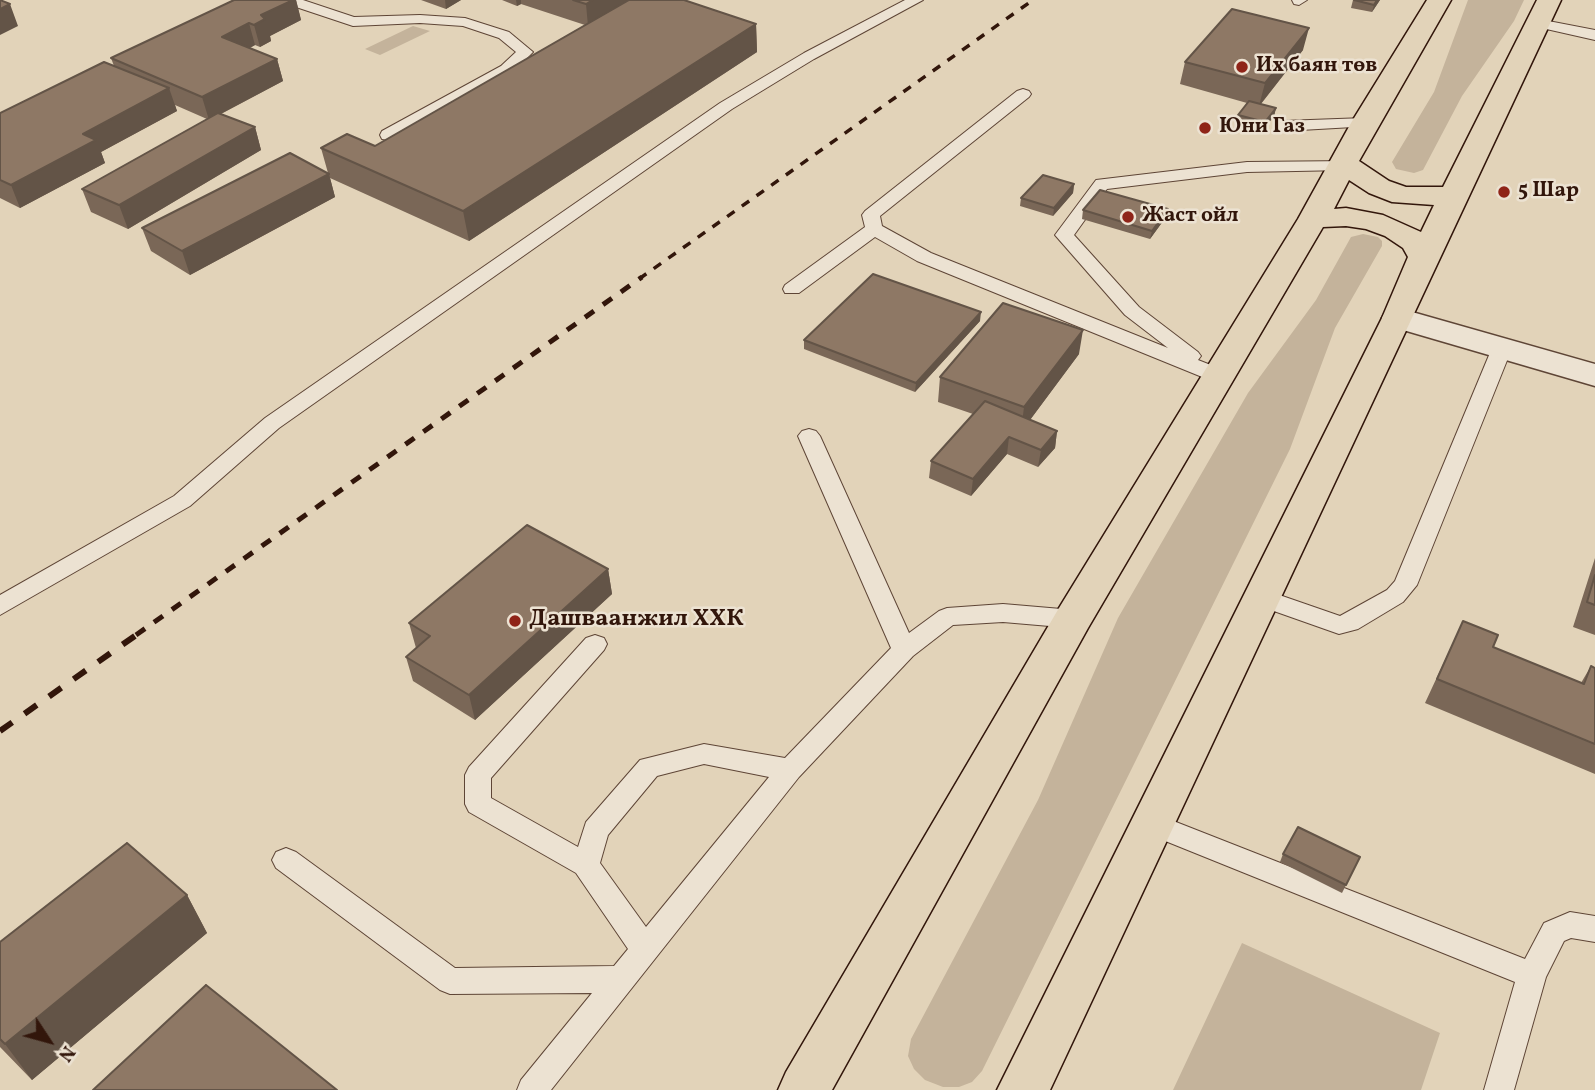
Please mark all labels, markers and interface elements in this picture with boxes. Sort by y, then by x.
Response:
place label: Их баян төв [1256,54,1377,80]
marker: Их баян төв [1234,59,1250,75]
place label: Юни Газ [1219,115,1305,141]
marker: Юни Газ [1197,120,1213,136]
place label: 5 Шар [1518,179,1579,205]
marker: 5 Шар [1496,184,1512,200]
place label: Жаст ойл [1142,204,1239,230]
marker: Жаст ойл [1120,209,1136,225]
place label: Дашваанжил ХХК [529,607,744,635]
marker: Дашваанжил ХХК [507,613,523,629]
north arrow [14,1006,84,1076]
text: N [51,1040,81,1067]

